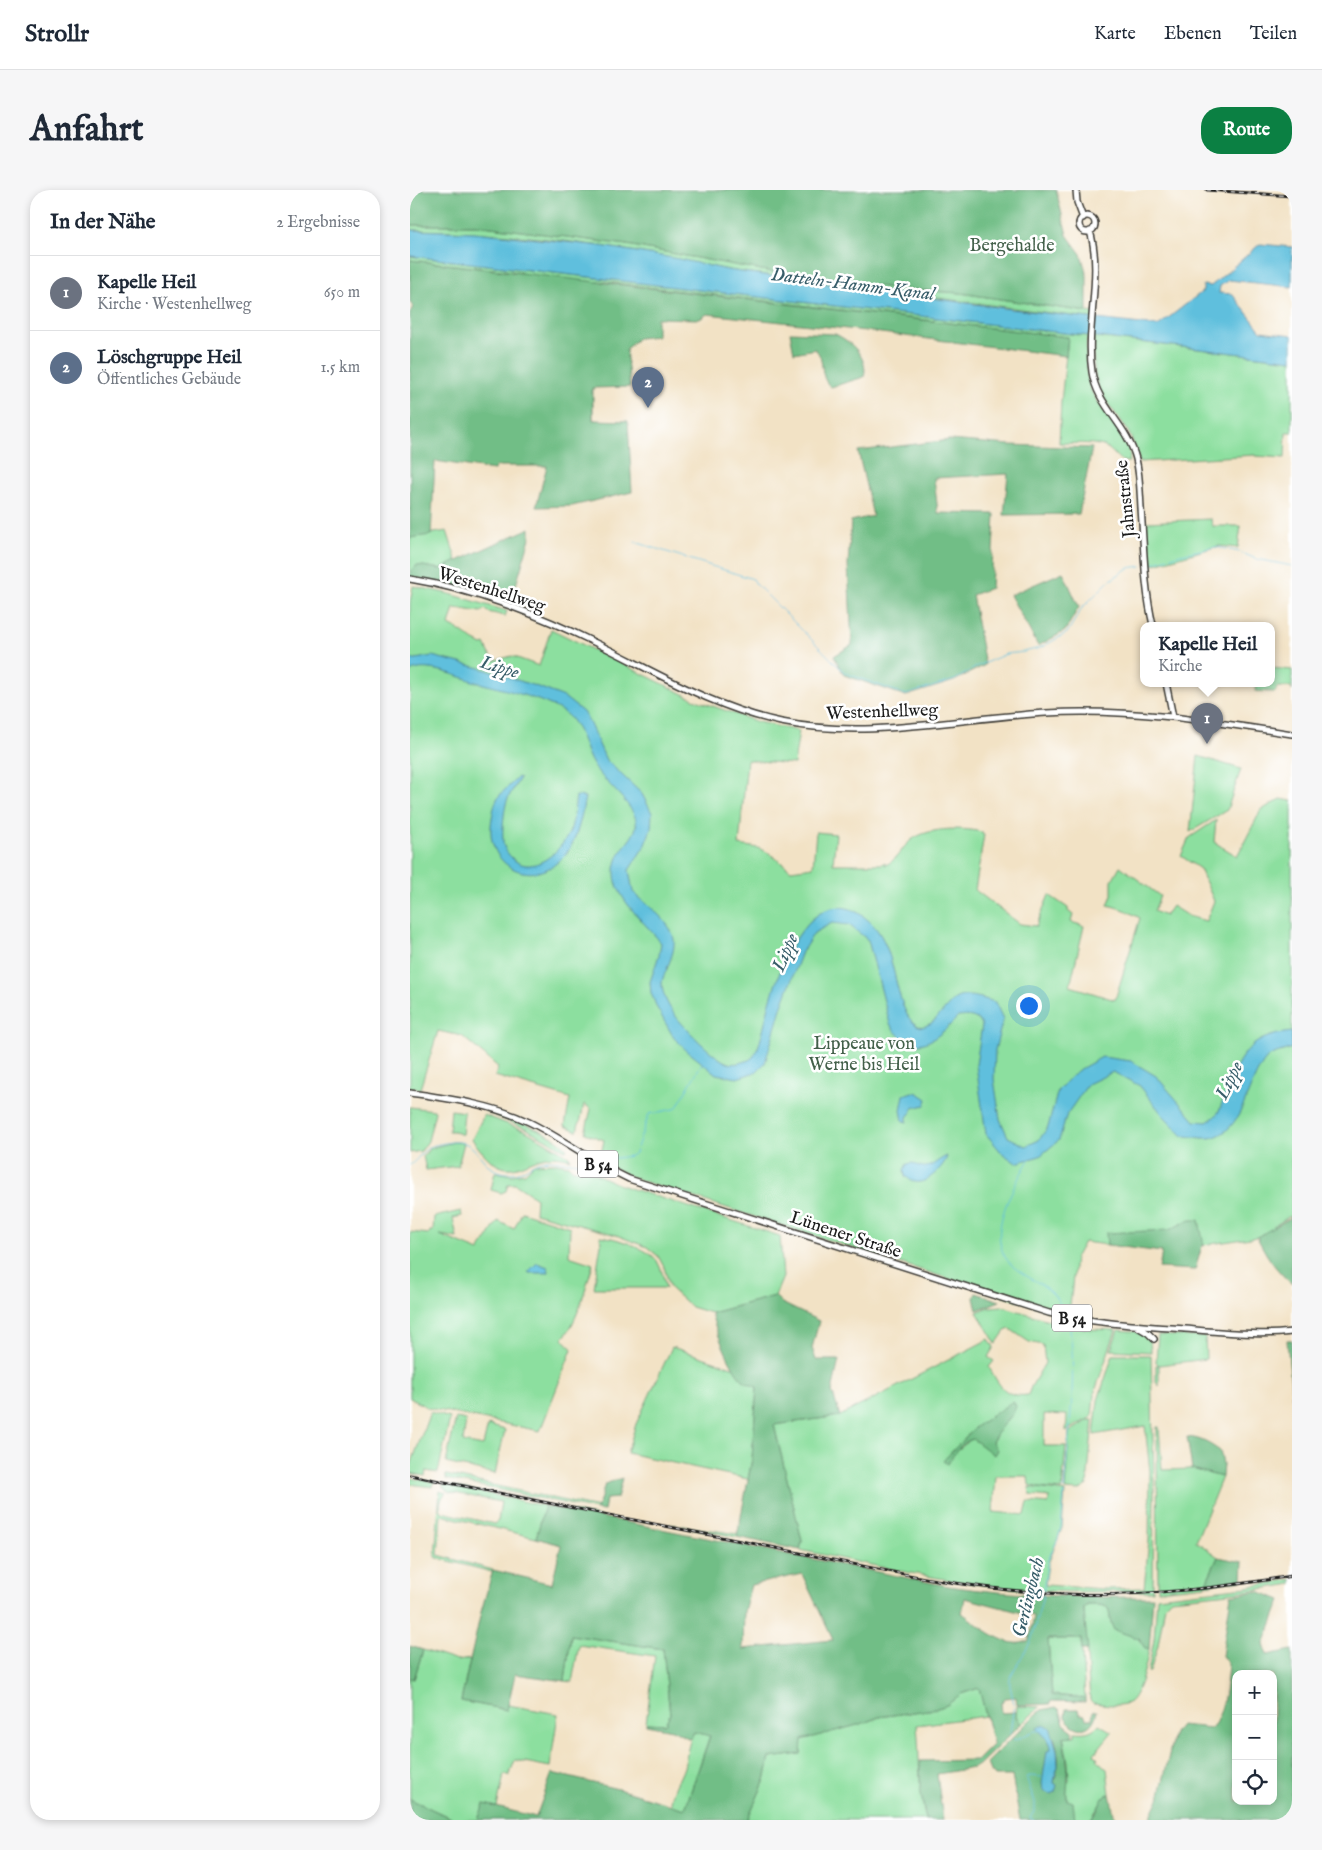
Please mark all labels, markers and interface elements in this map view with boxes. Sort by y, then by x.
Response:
text: Strollr [25,19,89,50]
text: Karte [1094,23,1136,46]
text: Ebenen [1164,23,1222,46]
text: Teilen [1250,23,1297,46]
button: Route [1201,107,1292,154]
text: Anfahrt [30,108,144,153]
text: In der Nähe [50,209,156,236]
text: 2 Ergebnisse [276,213,360,233]
park label: Bergehalde [970,235,1054,258]
water label: Datteln-Hamm-Kanal [770,263,937,307]
text: Kapelle Heil [97,271,196,295]
text: 1 [63,283,69,303]
text: 650 m [324,283,360,303]
text: Kirche · Westenhellweg [97,295,251,315]
text: Löschgruppe Heil [97,346,242,370]
text: 2 [62,358,70,378]
text: 1.5 km [320,358,360,378]
pin: 2 [632,367,664,408]
text: Öffentliches Gebäude [97,370,241,390]
street label: Jahnstraße [1111,459,1142,541]
street label: Westenhellweg [435,562,549,619]
popup [1140,622,1275,687]
text: Kapelle Heil [1158,633,1257,657]
water label: Lippe [476,650,522,685]
text: Kirche [1158,657,1202,677]
street label: Westenhellweg [826,699,939,726]
pin: 1 [1191,703,1223,744]
water label: Lippe [767,929,805,976]
your location [1016,993,1042,1019]
park label: Lippeaue von Werne bis Heil [809,1033,919,1077]
water label: Lippe [1210,1057,1249,1105]
road number: B 54 [578,1151,618,1178]
street label: Lünener Straße [787,1207,904,1264]
road number: B 54 [1052,1304,1092,1332]
water label: Gerlingbach [1007,1555,1050,1640]
map controls [1232,1670,1277,1805]
button: + [1232,1670,1277,1715]
button: − [1232,1715,1277,1760]
button: locate [1232,1760,1277,1805]

